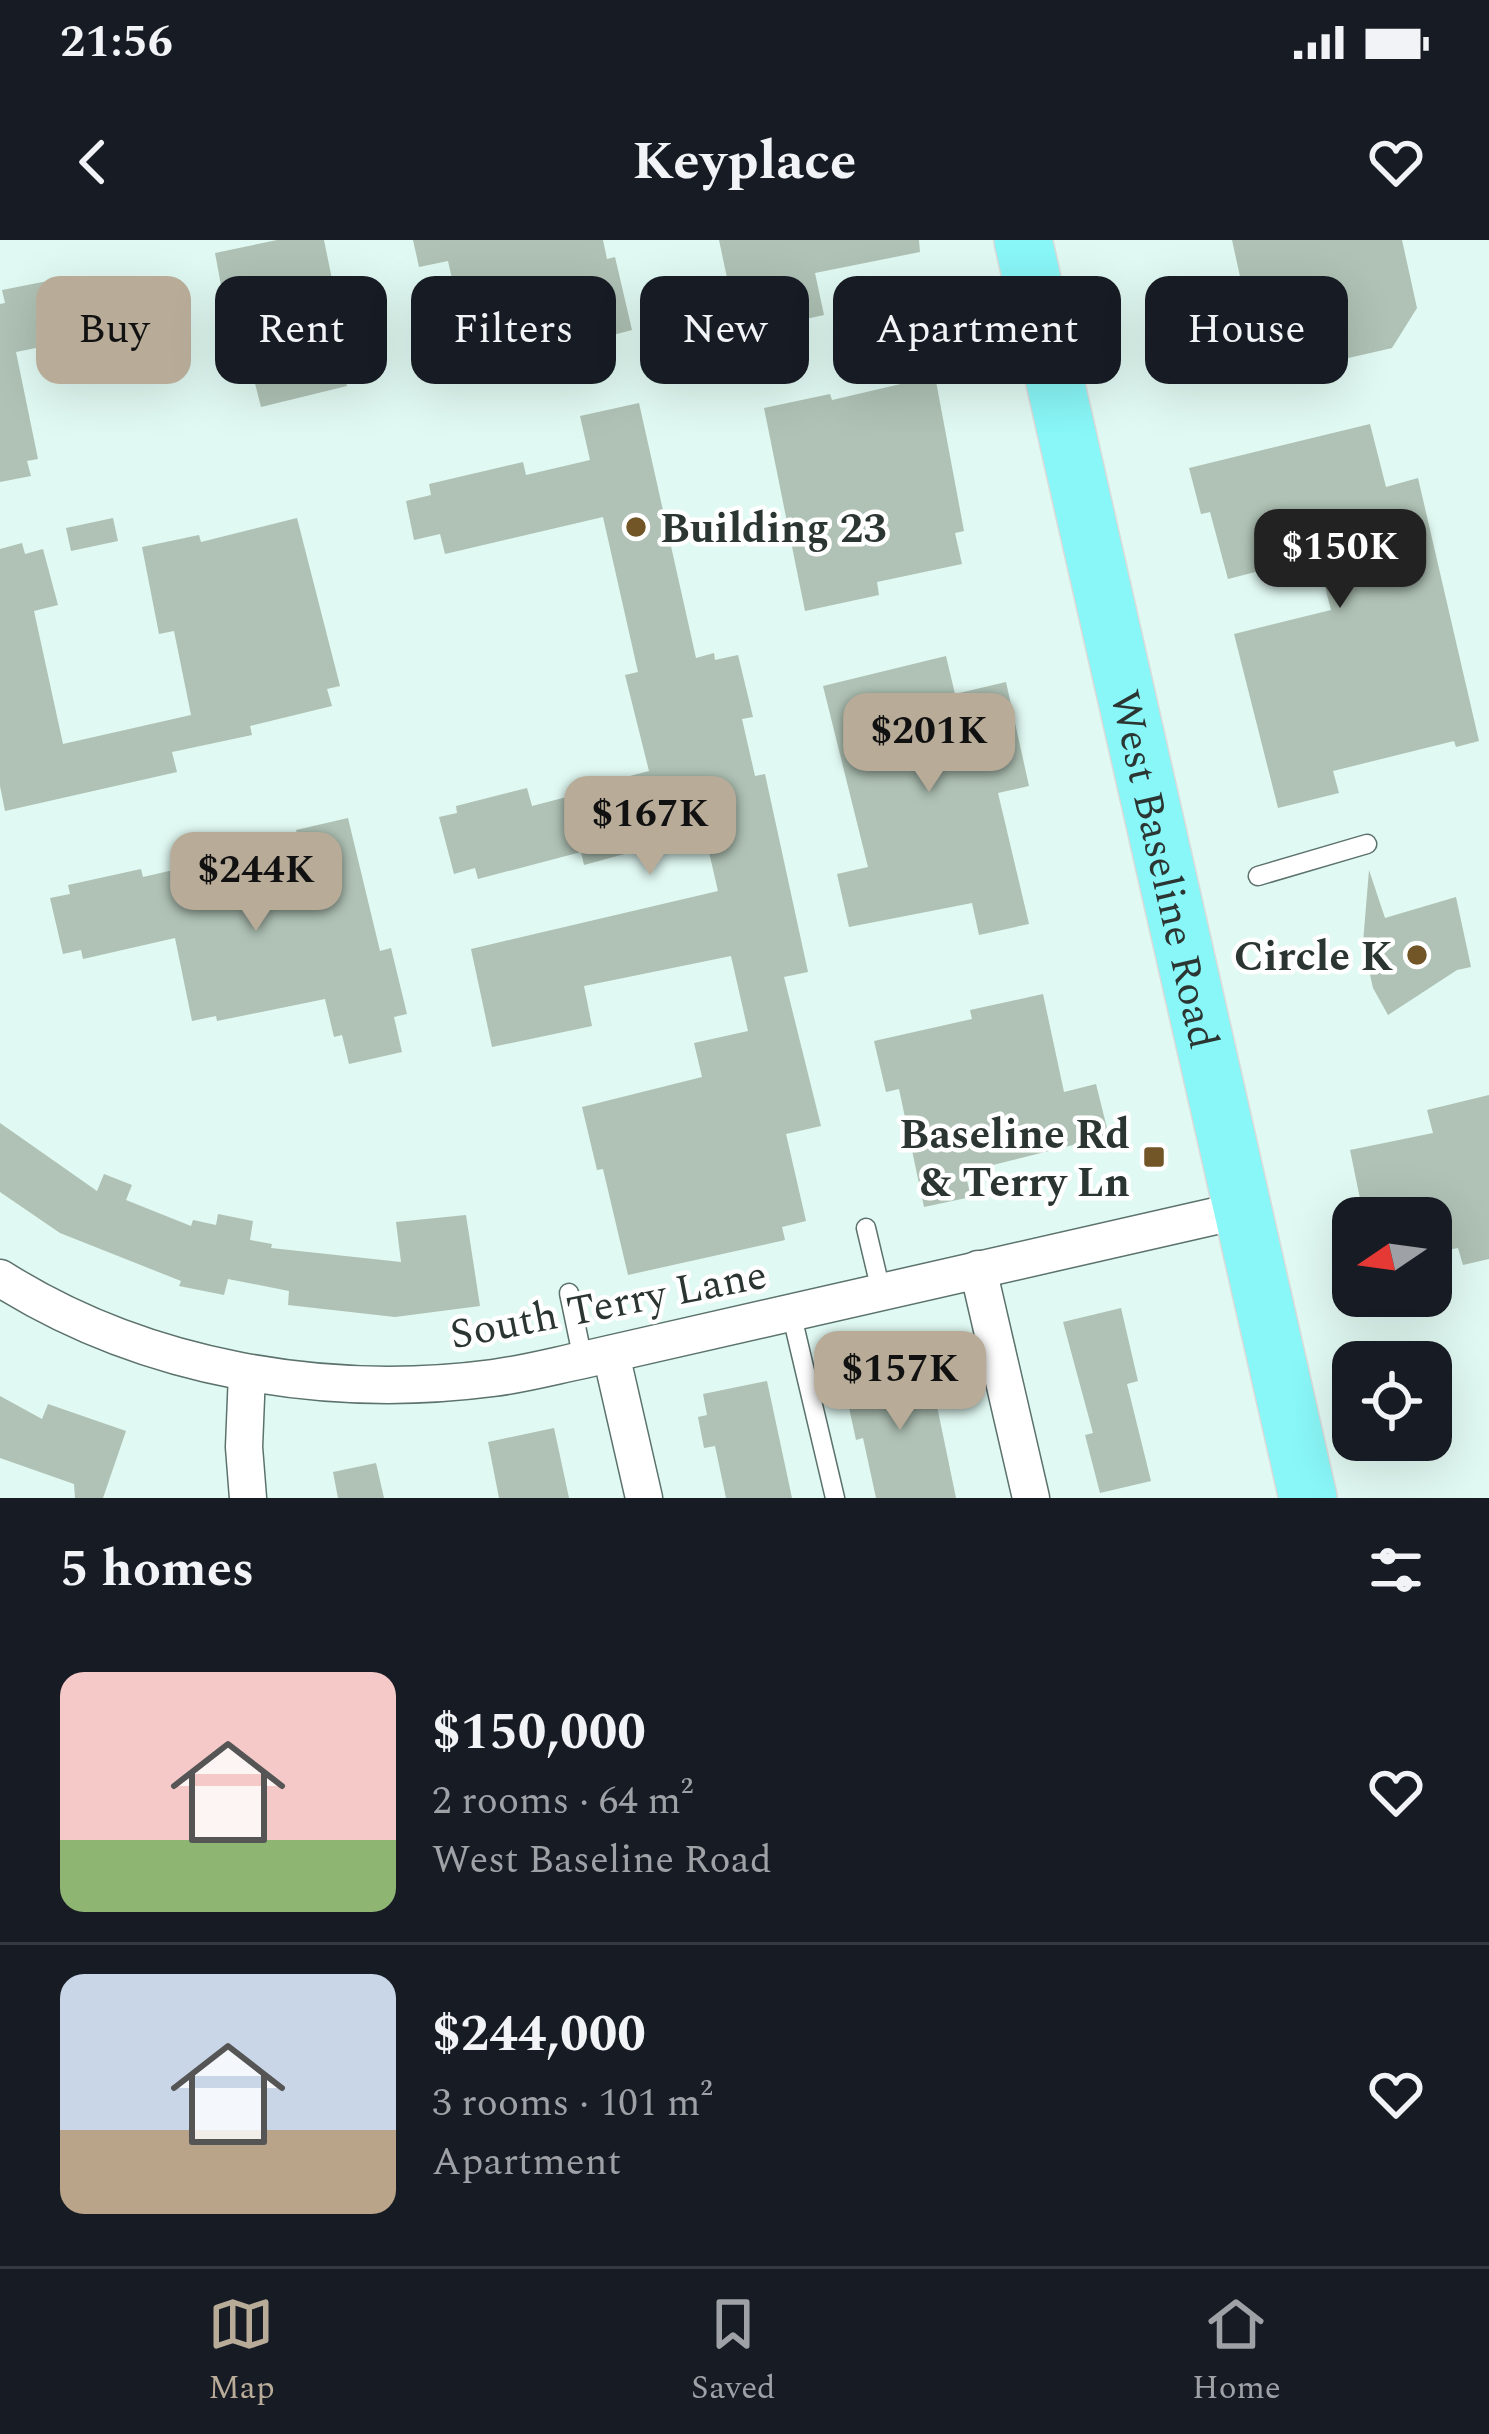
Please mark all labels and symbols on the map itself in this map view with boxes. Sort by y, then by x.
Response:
place label: Building 23 [660,498,887,561]
pin: $150K [1256,509,1424,611]
marker: Building 23 [623,514,649,540]
street label: West Baseline Road [1092,684,1234,1055]
pin: $201K [845,693,1013,795]
pin: $167K [566,776,734,878]
pin: $244K [172,832,340,934]
place label: Circle K [1234,926,1393,989]
marker: Circle K [1404,942,1430,968]
place label: Baseline Rd & Terry Ln [899,1104,1130,1215]
marker: Baseline Rd & Terry Ln [1141,1144,1167,1170]
north arrow [1332,1197,1452,1317]
street label: South Terry Lane [445,1244,772,1367]
pin: $157K [816,1331,984,1433]

